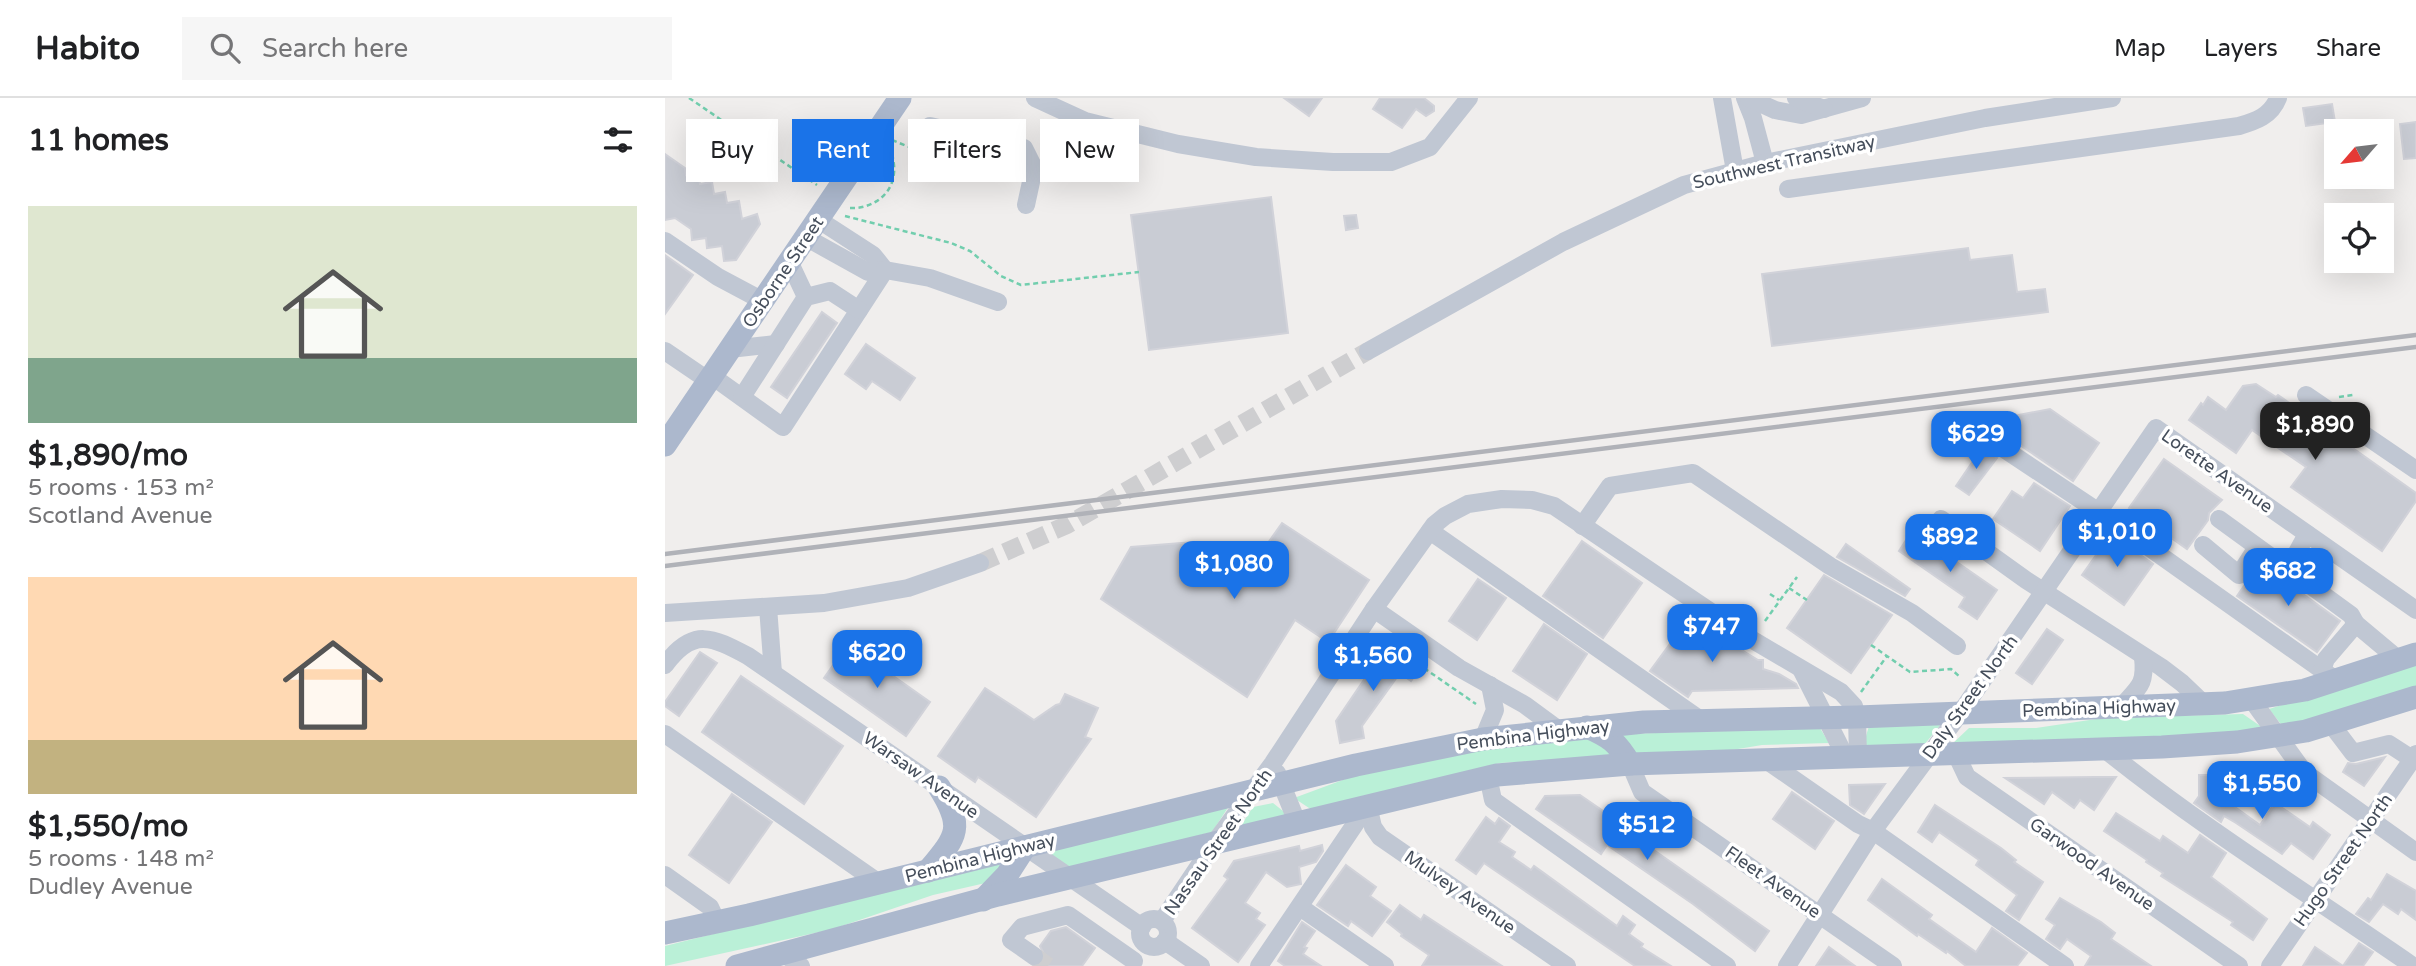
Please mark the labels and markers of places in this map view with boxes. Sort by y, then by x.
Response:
pin: $1,890 [2258,402,2372,462]
pin: $629 [1935,412,2017,471]
pin: $1,010 [2060,510,2174,569]
pin: $892 [1909,514,1991,574]
pin: $1,080 [1177,542,1291,601]
pin: $682 [2247,548,2329,608]
pin: $747 [1671,604,1753,664]
pin: $620 [836,630,918,690]
pin: $1,560 [1316,634,1430,693]
pin: $1,550 [2205,762,2319,821]
pin: $512 [1606,802,1688,862]

